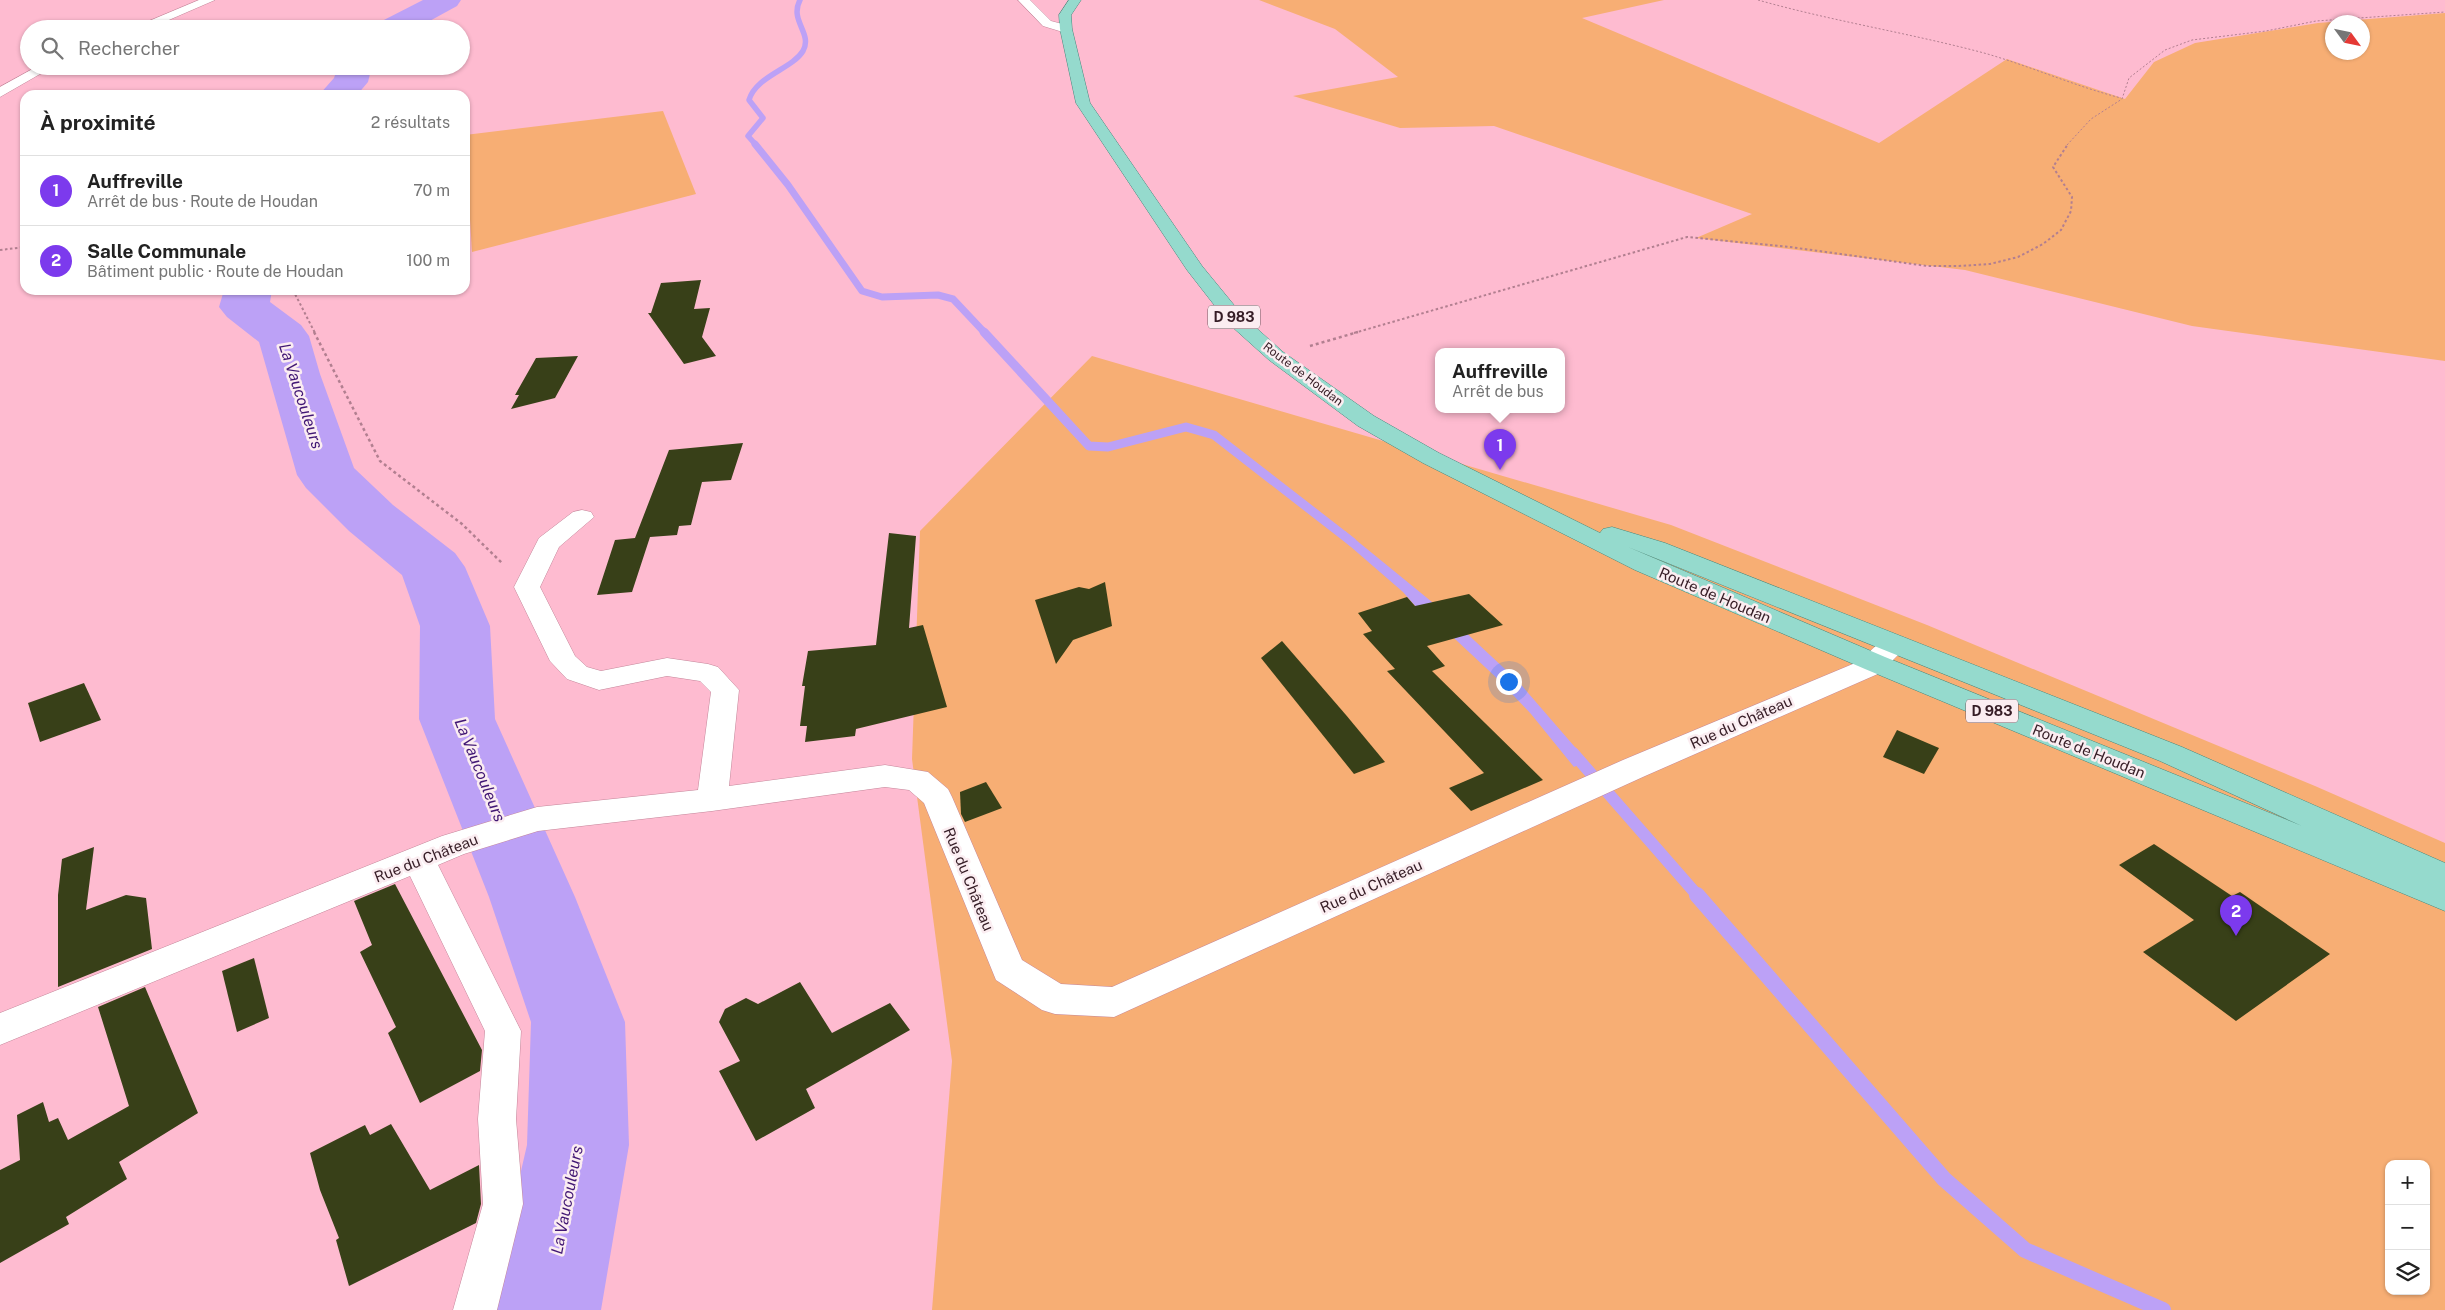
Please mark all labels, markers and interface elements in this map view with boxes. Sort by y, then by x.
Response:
north arrow [2325,15,2370,60]
search box [20,20,470,75]
icon: search [38,34,66,62]
text: Rechercher [78,37,180,59]
text: À proximité [40,110,156,135]
text: 2 résultats [371,113,450,132]
text: Auffreville [87,170,183,192]
text: 1 [53,181,59,200]
text: 70 m [413,181,450,200]
text: Arrêt de bus · Route de Houdan [87,192,318,211]
text: Salle Communale [87,240,246,262]
text: 2 [51,251,61,270]
text: 100 m [406,251,450,270]
text: Bâtiment public · Route de Houdan [87,262,344,281]
road number: D 983 [1208,306,1260,328]
street label: Route de Houdan [1260,340,1346,409]
water label: La Vaucouleurs [275,341,327,451]
popup [1435,348,1565,413]
text: Auffreville [1452,360,1548,382]
text: Arrêt de bus [1452,382,1544,401]
pin: 1 [1484,429,1516,470]
street label: Route de Houdan [1656,564,1774,626]
your location [1496,669,1522,695]
street label: Rue du Château [1687,692,1795,752]
road number: D 983 [1966,699,2018,722]
water label: La Vaucouleurs [451,716,509,825]
street label: Route de Houdan [2030,721,2148,781]
street label: Rue du Château [941,825,997,933]
street label: Rue du Château [372,830,480,886]
street label: Rue du Château [1317,856,1425,916]
pin: 2 [2220,895,2252,936]
water label: La Vaucouleurs [547,1144,587,1256]
map controls [2385,1160,2430,1295]
button: + [2385,1160,2430,1205]
button: − [2385,1205,2430,1250]
button: layers [2385,1250,2430,1295]

